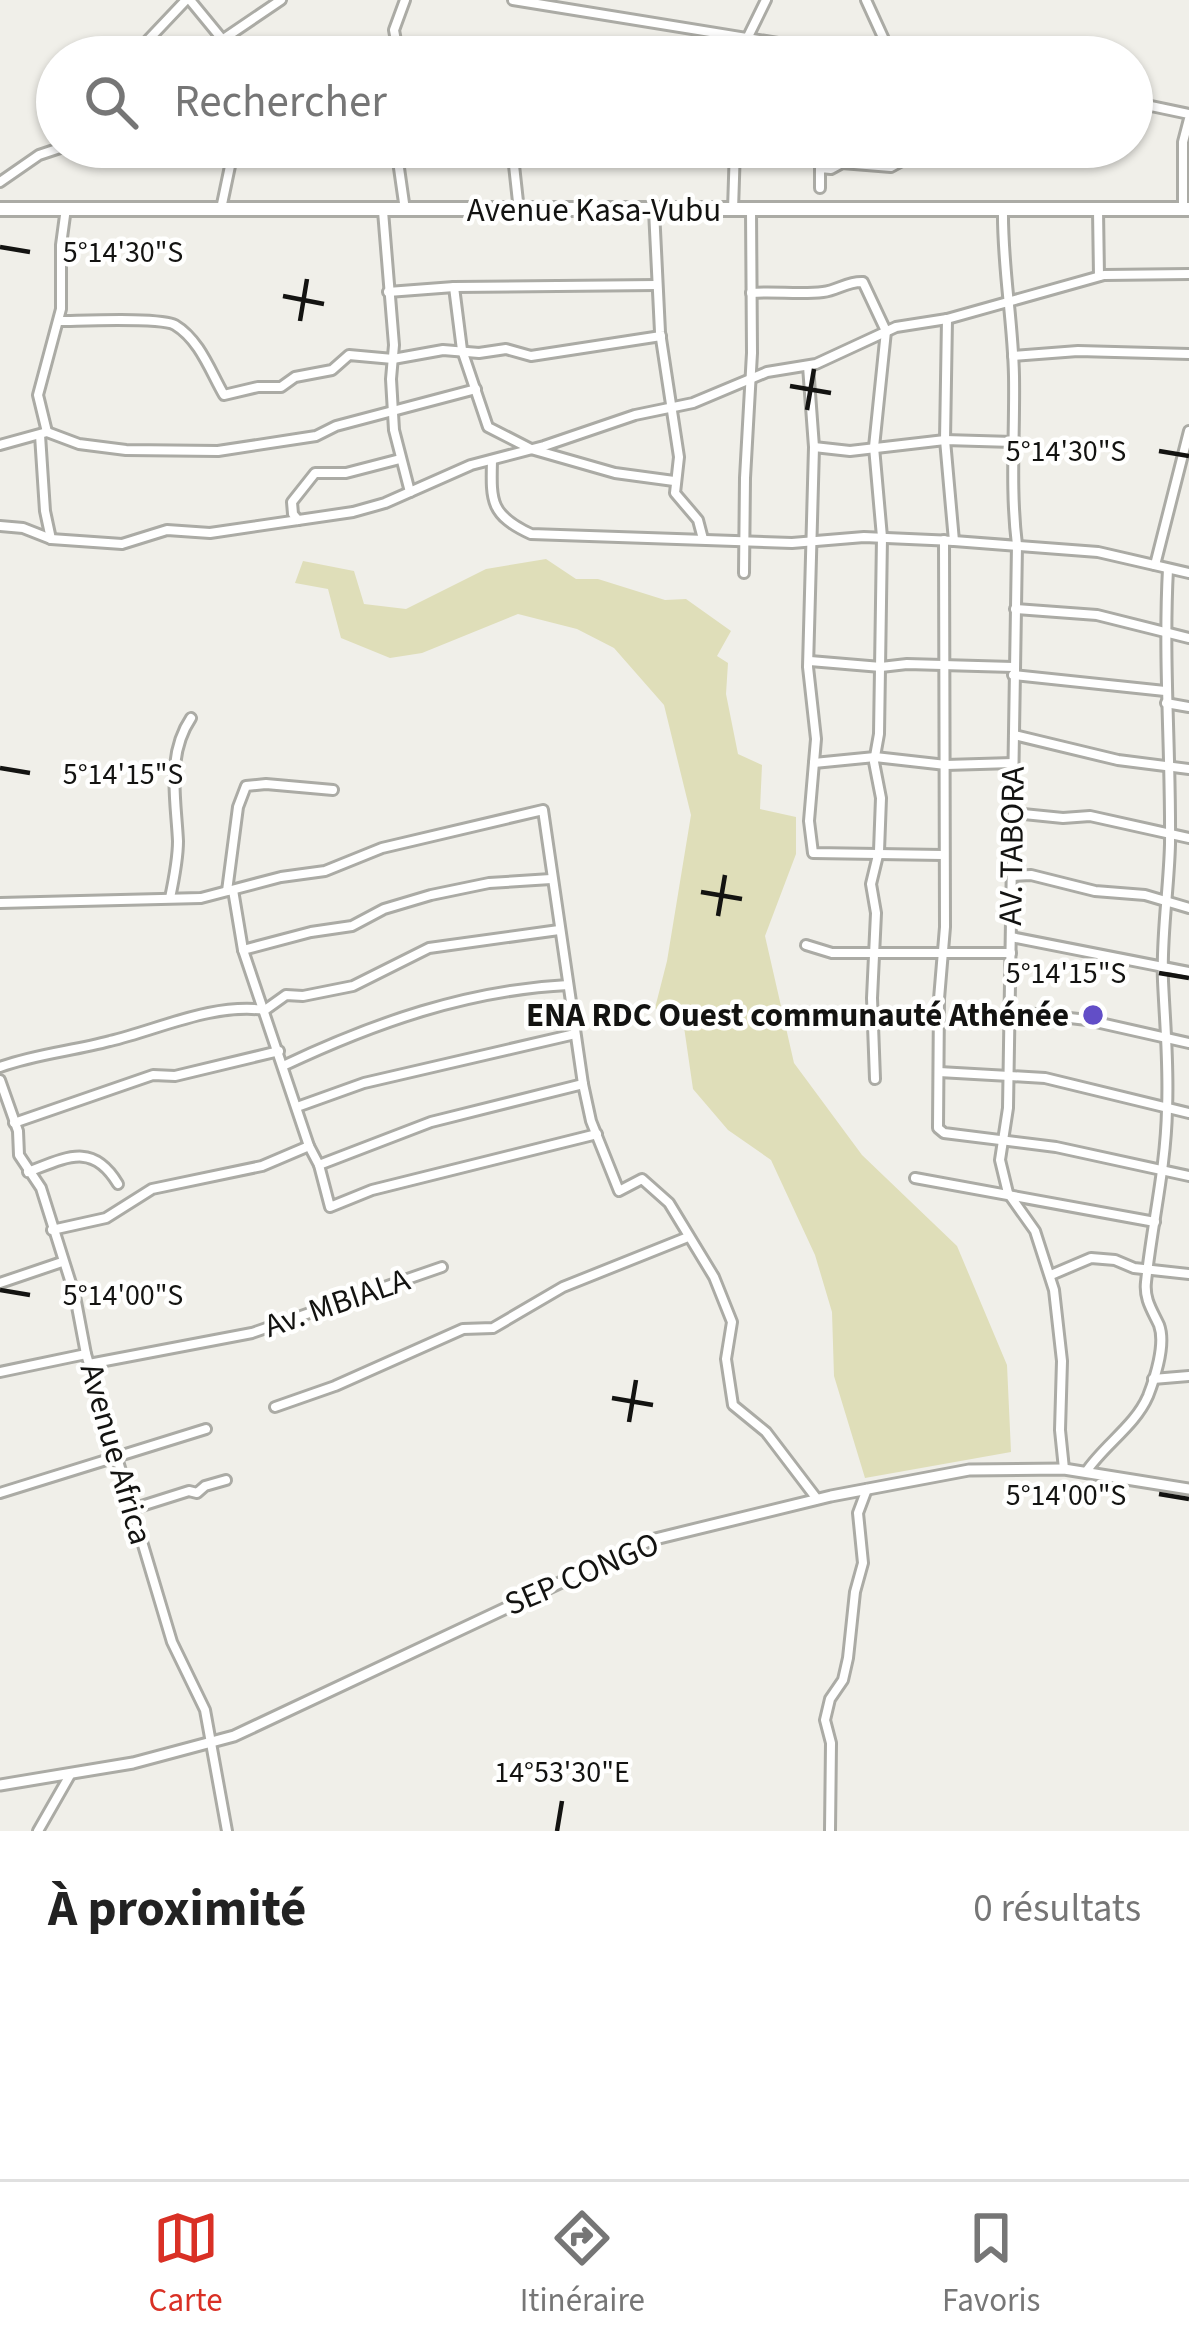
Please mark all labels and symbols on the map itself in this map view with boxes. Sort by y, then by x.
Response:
street label: Avenue Kasa-Vubu [467,187,721,234]
text: 5°14'30"S [63,231,183,274]
text: 5°14'30"S [1006,430,1126,473]
text: 5°14'15"S [63,753,183,796]
street label: AV. TABORA [987,766,1037,926]
text: 5°14'15"S [1006,952,1126,995]
place label: ENA RDC Ouest communauté Athénée [526,992,1069,1039]
marker: ENA RDC Ouest communauté Athénée [1080,1002,1106,1028]
street label: Av. MBIALA [258,1256,416,1350]
text: 5°14'00"S [63,1274,183,1317]
street label: Avenue Africa [68,1358,164,1550]
text: 5°14'00"S [1006,1474,1126,1517]
street label: SEP CONGO [497,1520,667,1628]
text: 14°53'30"E [494,1751,630,1794]

